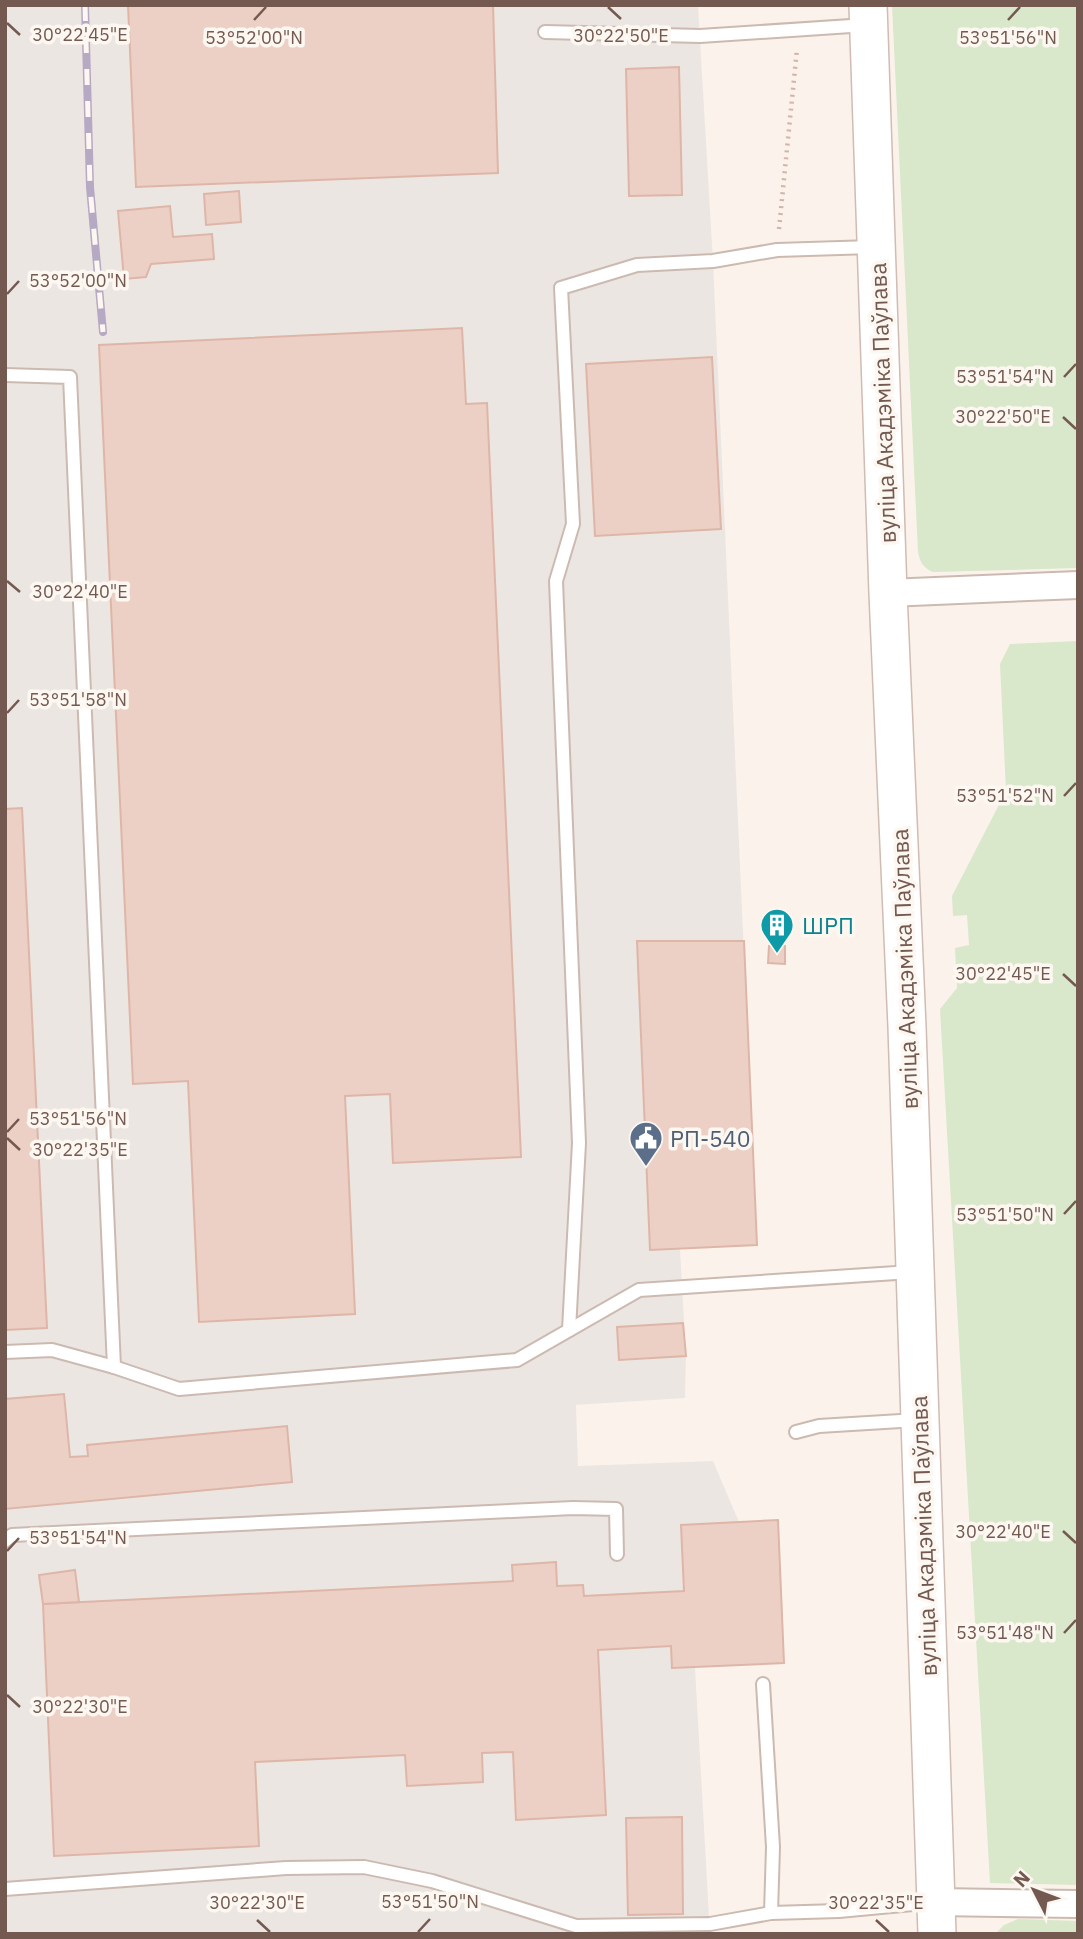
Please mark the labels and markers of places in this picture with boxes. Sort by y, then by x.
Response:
building icon: ШРП [758,906,796,955]
place label: ШРП [802,910,854,940]
public building icon: РП-540 [627,1119,665,1168]
place label: РП-540 [670,1123,750,1153]

